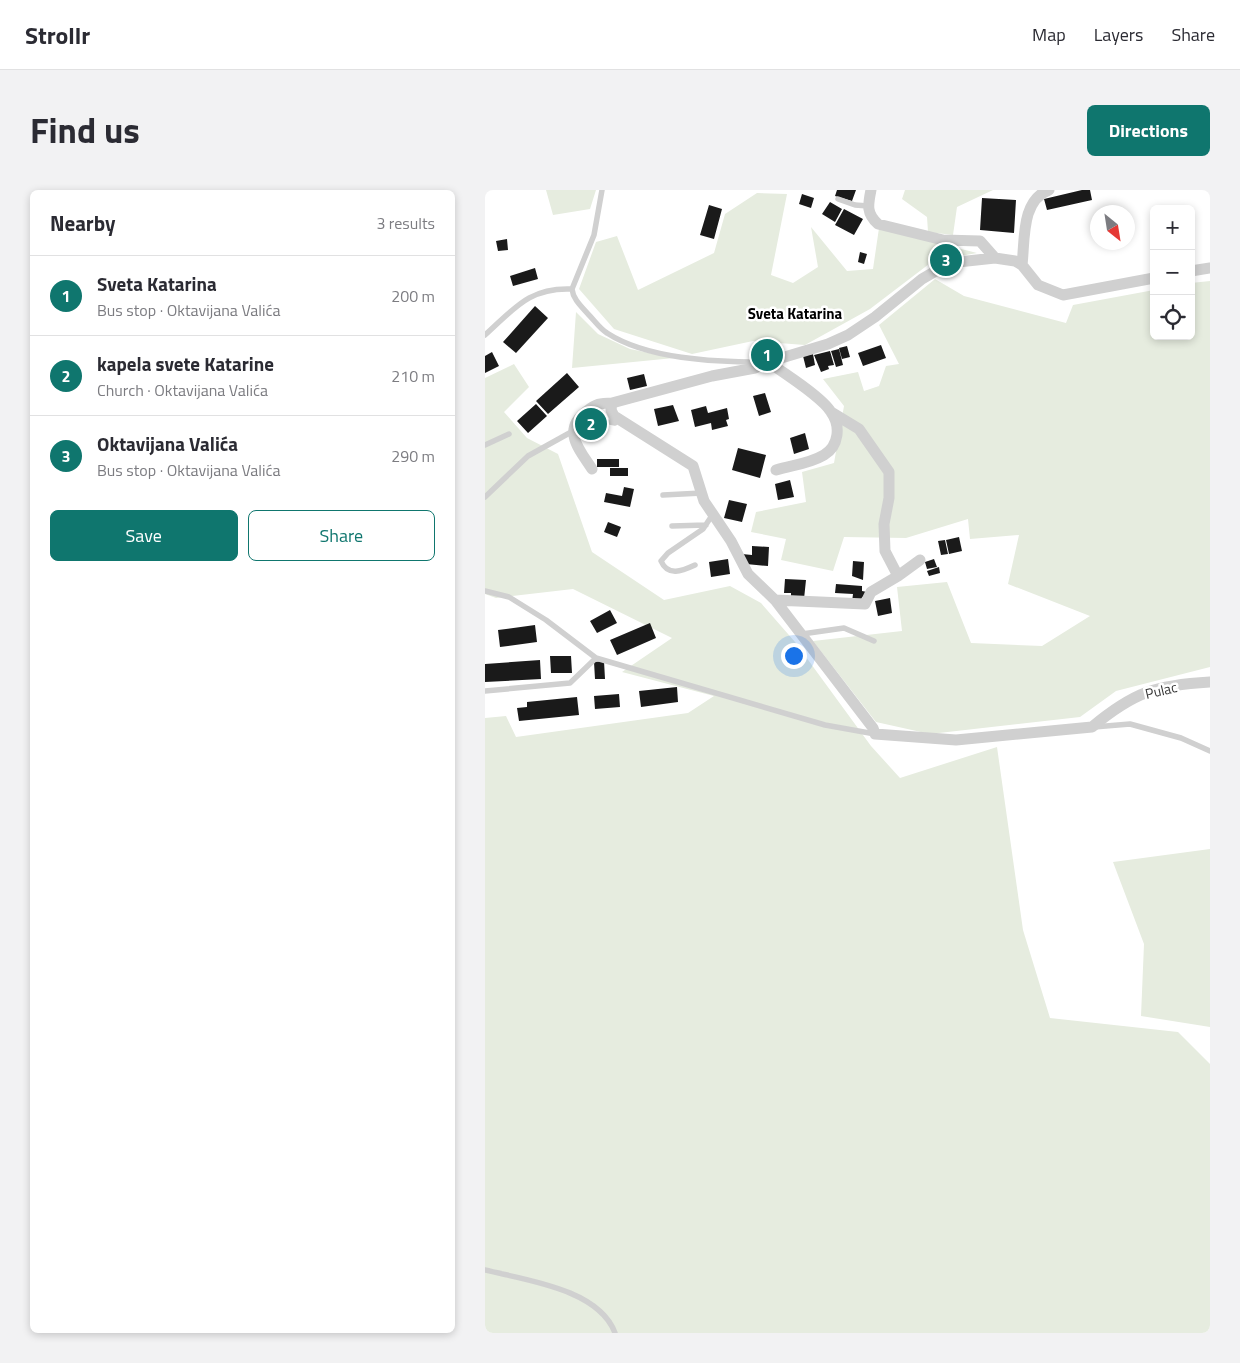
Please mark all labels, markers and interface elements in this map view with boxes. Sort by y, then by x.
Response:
text: Strollr [25,17,90,53]
text: Map [1032,21,1066,48]
text: Layers [1094,21,1143,48]
text: Share [1171,21,1215,48]
text: Find us [30,103,140,157]
button: Directions [1087,105,1210,156]
north arrow [1090,205,1135,250]
map controls [1150,205,1195,340]
button: + [1150,205,1195,250]
text: Nearby [50,207,115,239]
text: 3 results [376,211,435,235]
pin: 3 [930,241,962,279]
button: − [1150,250,1195,295]
text: Sveta Katarina [97,269,217,298]
text: 1 [62,284,70,308]
text: 200 m [391,284,435,308]
button: locate [1150,295,1195,340]
text: Bus stop · Oktavijana Valića [97,298,280,322]
district label: Sveta Katarina [748,302,843,325]
pin: 1 [751,336,783,374]
text: kapela svete Katarine [97,349,274,378]
text: 2 [62,364,70,388]
text: 210 m [391,364,435,388]
text: Church · Oktavijana Valića [97,378,268,402]
pin: 2 [575,405,607,443]
text: Oktavijana Valića [97,429,238,458]
text: 3 [62,444,70,468]
text: 290 m [391,444,435,468]
text: Bus stop · Oktavijana Valića [97,458,280,482]
button: Save [50,510,238,561]
button: Share [248,510,435,561]
your location [781,643,807,669]
street label: Pulac [1143,676,1179,704]

